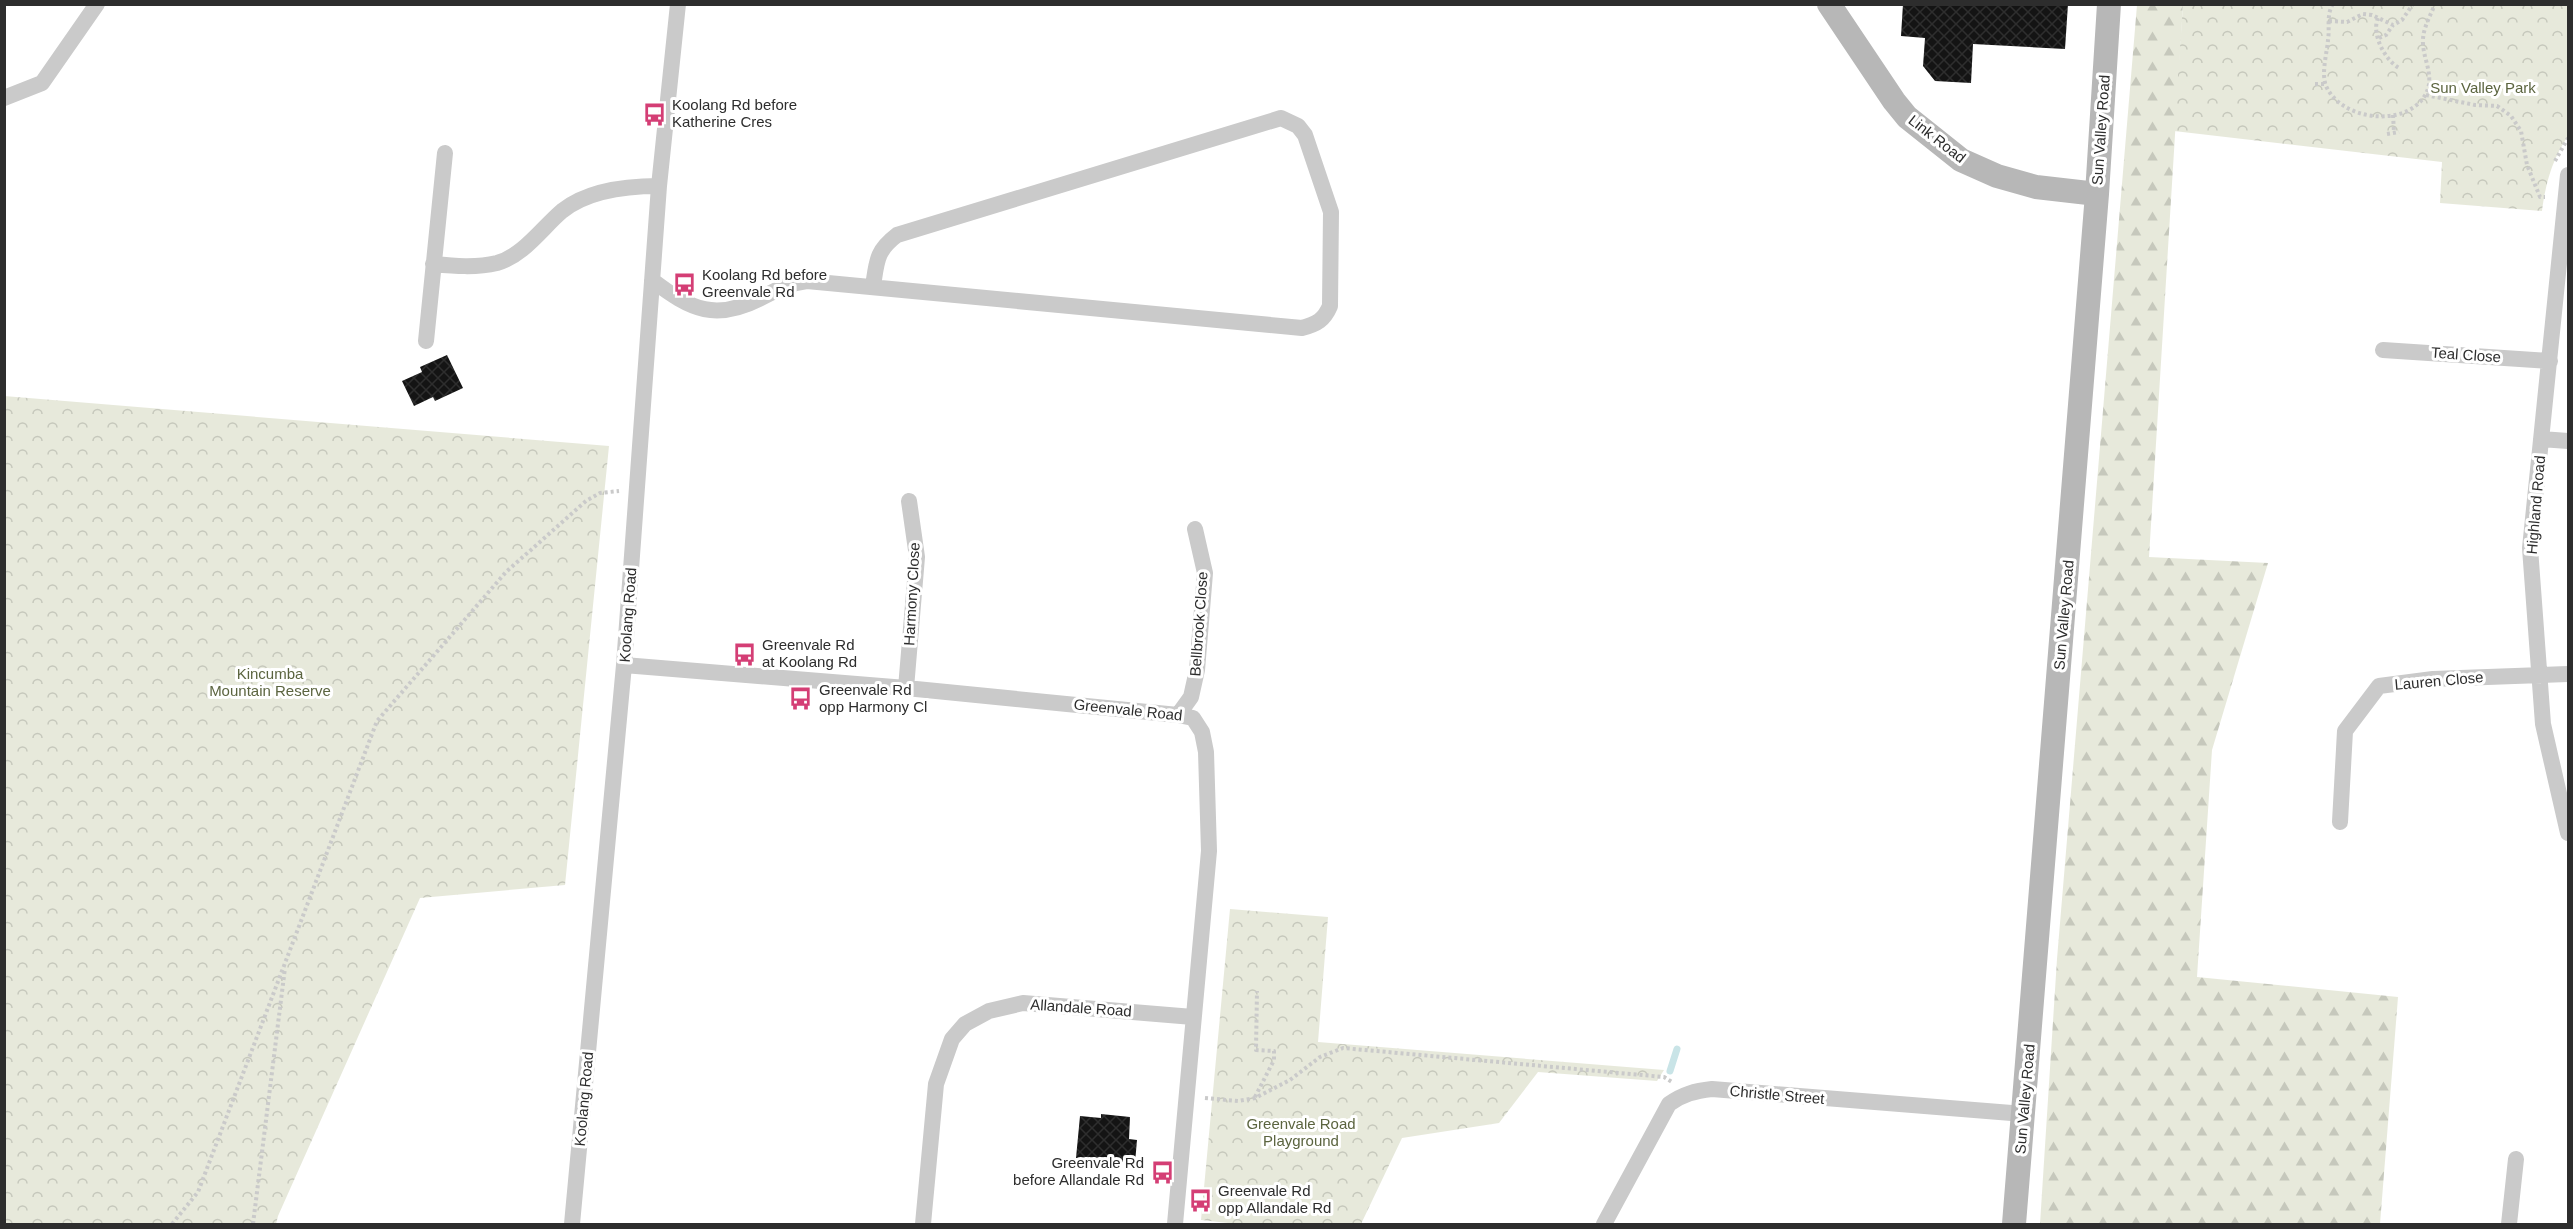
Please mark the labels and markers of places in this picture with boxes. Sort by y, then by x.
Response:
place label: Koolang Rd before Katherine Cres [672,96,797,130]
bus stop icon: Koolang Rd before Katherine Cres [641,101,667,127]
place label: Koolang Rd before Greenvale Rd [702,266,827,300]
bus stop icon: Koolang Rd before Greenvale Rd [671,271,697,297]
place label: Greenvale Rd at Koolang Rd [762,636,857,670]
bus stop icon: Greenvale Rd at Koolang Rd [731,641,757,667]
place label: Greenvale Rd opp Harmony Cl [819,681,927,715]
bus stop icon: Greenvale Rd opp Harmony Cl [788,686,814,712]
place label: Greenvale Rd before Allandale Rd [1013,1154,1144,1188]
bus stop icon: Greenvale Rd before Allandale Rd [1149,1159,1175,1185]
place label: Greenvale Rd opp Allandale Rd [1218,1182,1331,1216]
bus stop icon: Greenvale Rd opp Allandale Rd [1187,1187,1213,1213]

